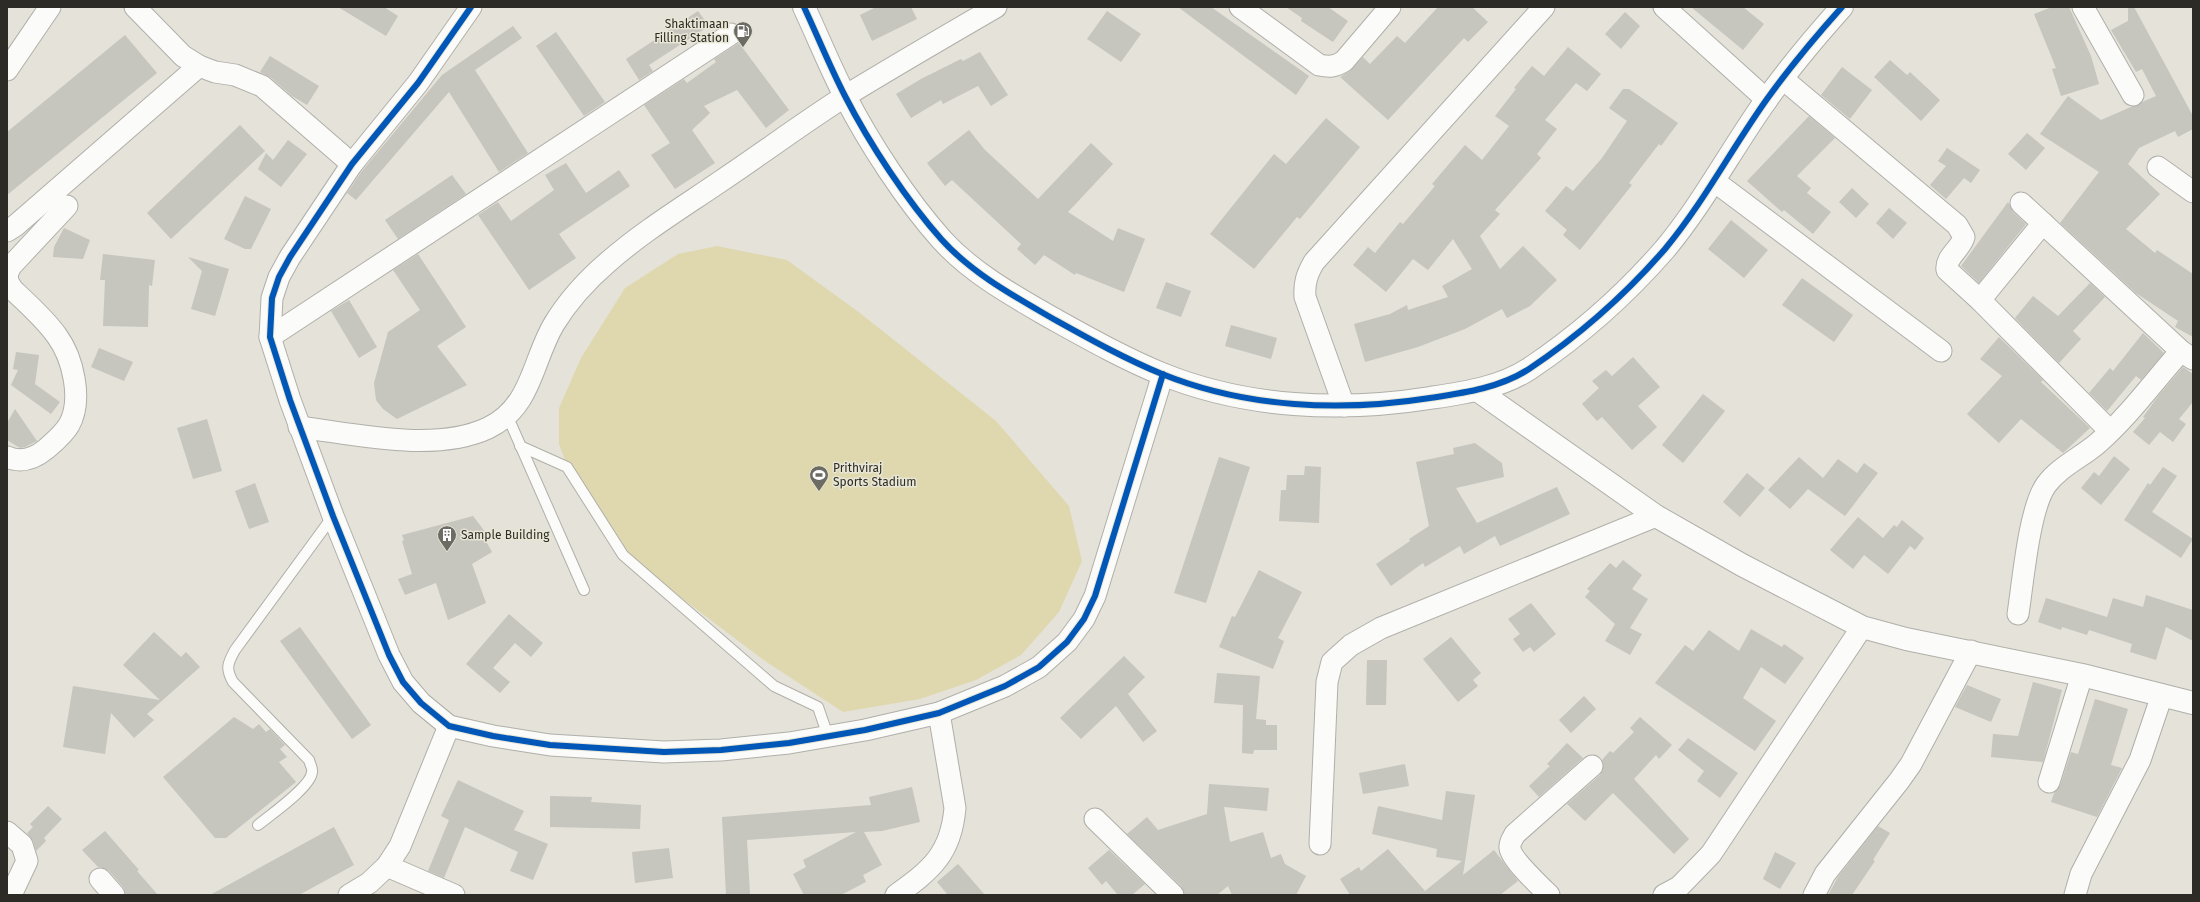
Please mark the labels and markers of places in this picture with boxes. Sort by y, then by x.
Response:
place label: Shaktimaan Filling Station [654,17,729,45]
fuel station icon: Shaktimaan Filling Station [732,20,754,48]
place label: Prithviraj Sports Stadium [833,461,917,489]
sports icon: Prithviraj Sports Stadium [808,464,830,492]
building icon: Sample Building [436,524,458,552]
place label: Sample Building [461,528,550,542]

